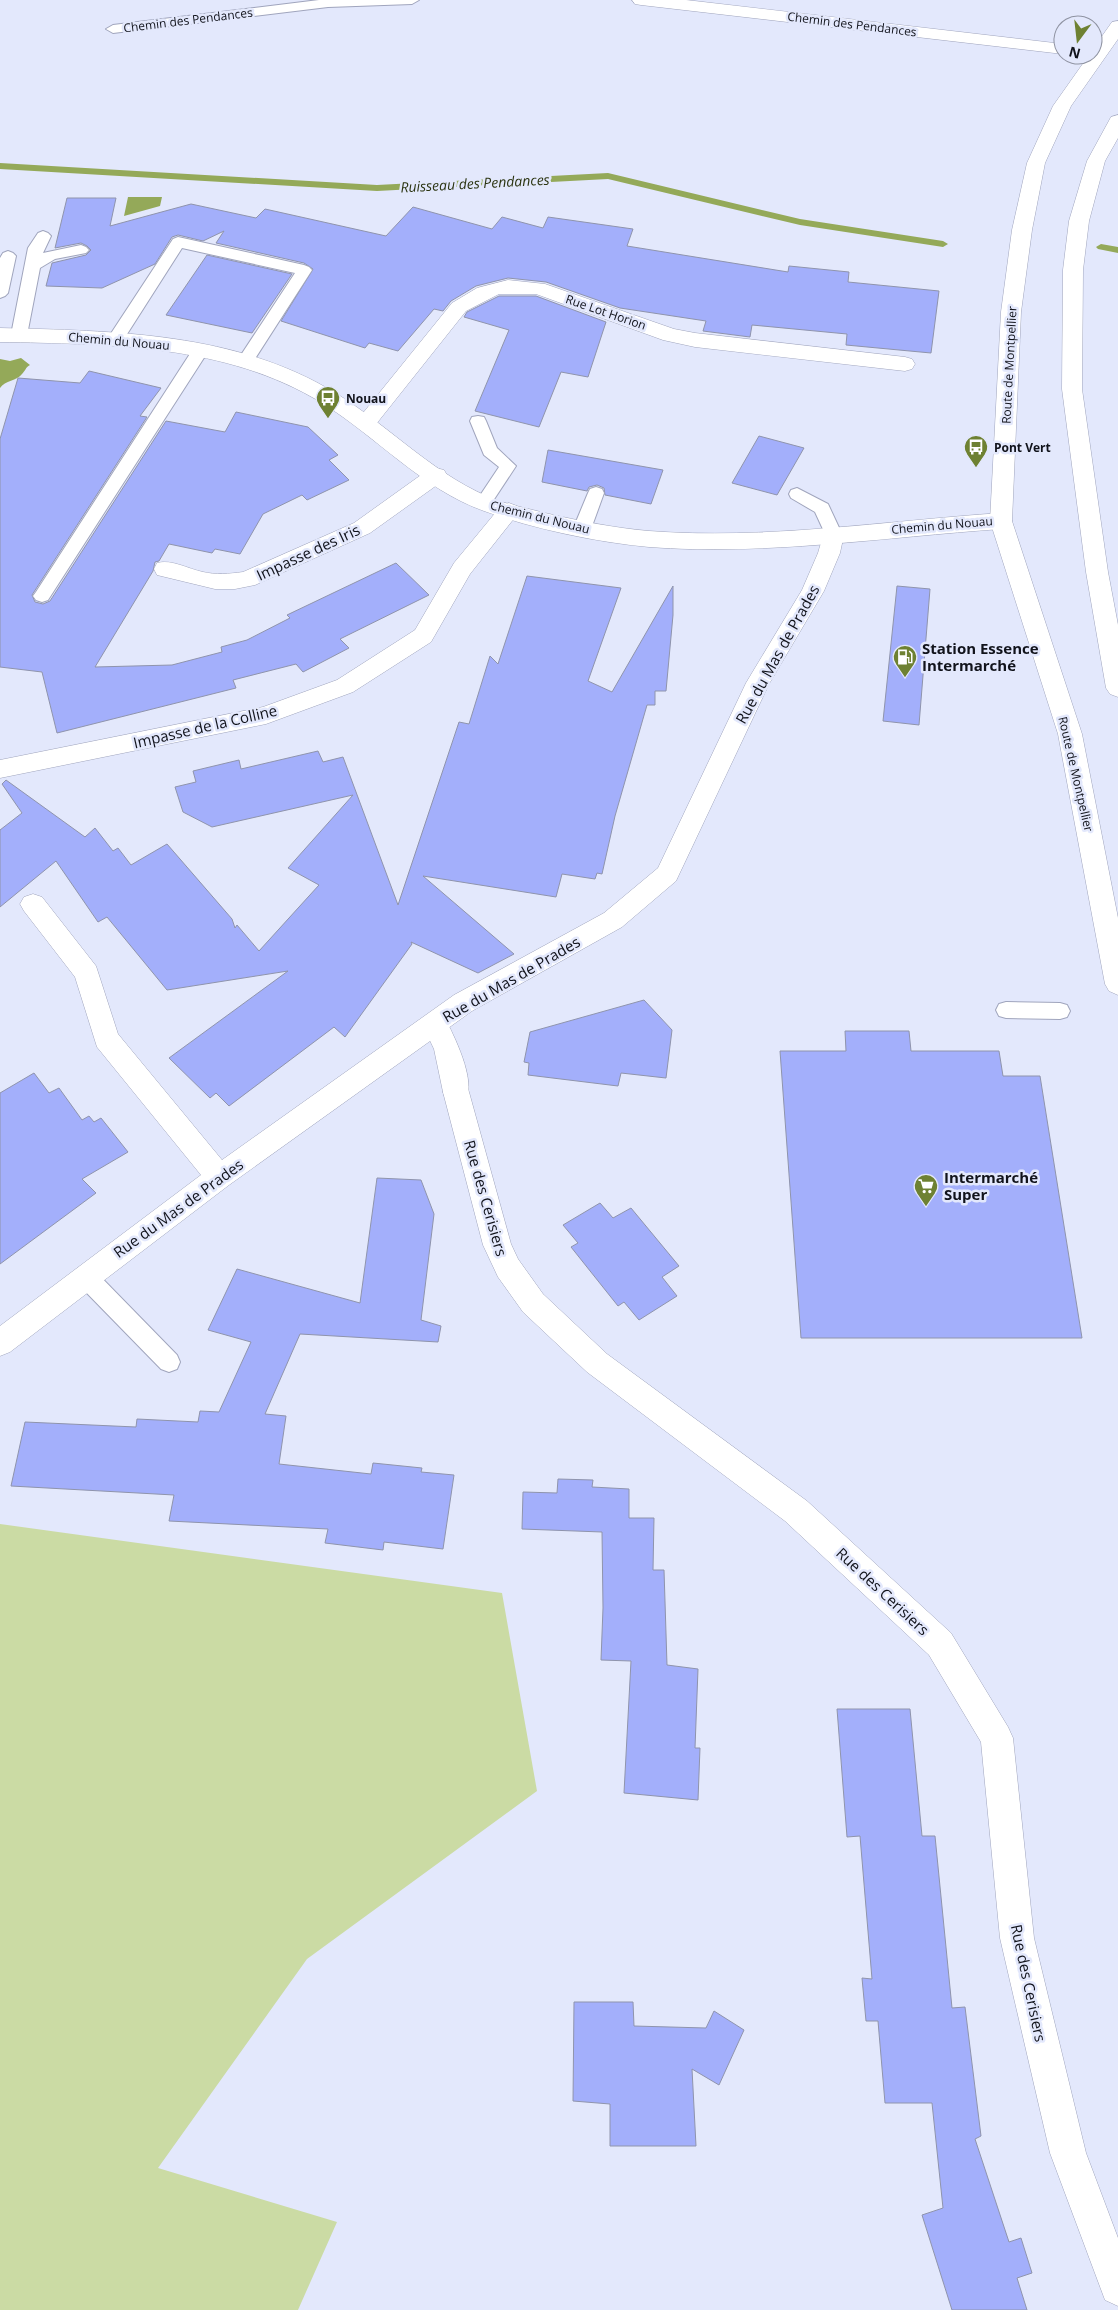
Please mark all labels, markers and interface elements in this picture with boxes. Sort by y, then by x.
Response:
street label: Chemin des Pendances [122,4,254,36]
street label: Chemin des Pendances [786,8,918,40]
north arrow [1053,15,1103,65]
text: N [1067,42,1082,64]
water label: Ruisseau des Pendances [400,170,550,196]
street label: Rue Lot Horion [563,290,649,334]
street label: Route de Montpellier [997,306,1021,424]
street label: Chemin du Nouau [68,328,170,354]
bus stop icon: Nouau [315,385,341,419]
place label: Nouau [346,390,386,407]
bus stop icon: Pont Vert [963,434,989,468]
place label: Pont Vert [994,439,1051,456]
street label: Chemin du Nouau [489,496,591,538]
street label: Chemin du Nouau [891,512,993,538]
street label: Impasse des Iris [253,519,363,585]
street label: Rue du Mas de Prades [731,581,823,727]
place label: Station Essence Intermarché [922,638,1039,675]
fuel station icon: Station Essence Intermarché [892,644,918,678]
street label: Impasse de la Colline [131,700,279,752]
street label: Route de Montpellier [1054,715,1098,833]
street label: Rue du Mas de Prades [439,931,583,1027]
street label: Rue des Cerisiers [460,1138,512,1258]
street label: Rue du Mas de Prades [109,1154,247,1262]
place label: Intermarché Super [944,1167,1038,1204]
supermarket icon: Intermarché Super [913,1173,939,1207]
street label: Rue des Cerisiers [832,1543,934,1639]
street label: Rue des Cerisiers [1007,1922,1051,2044]

